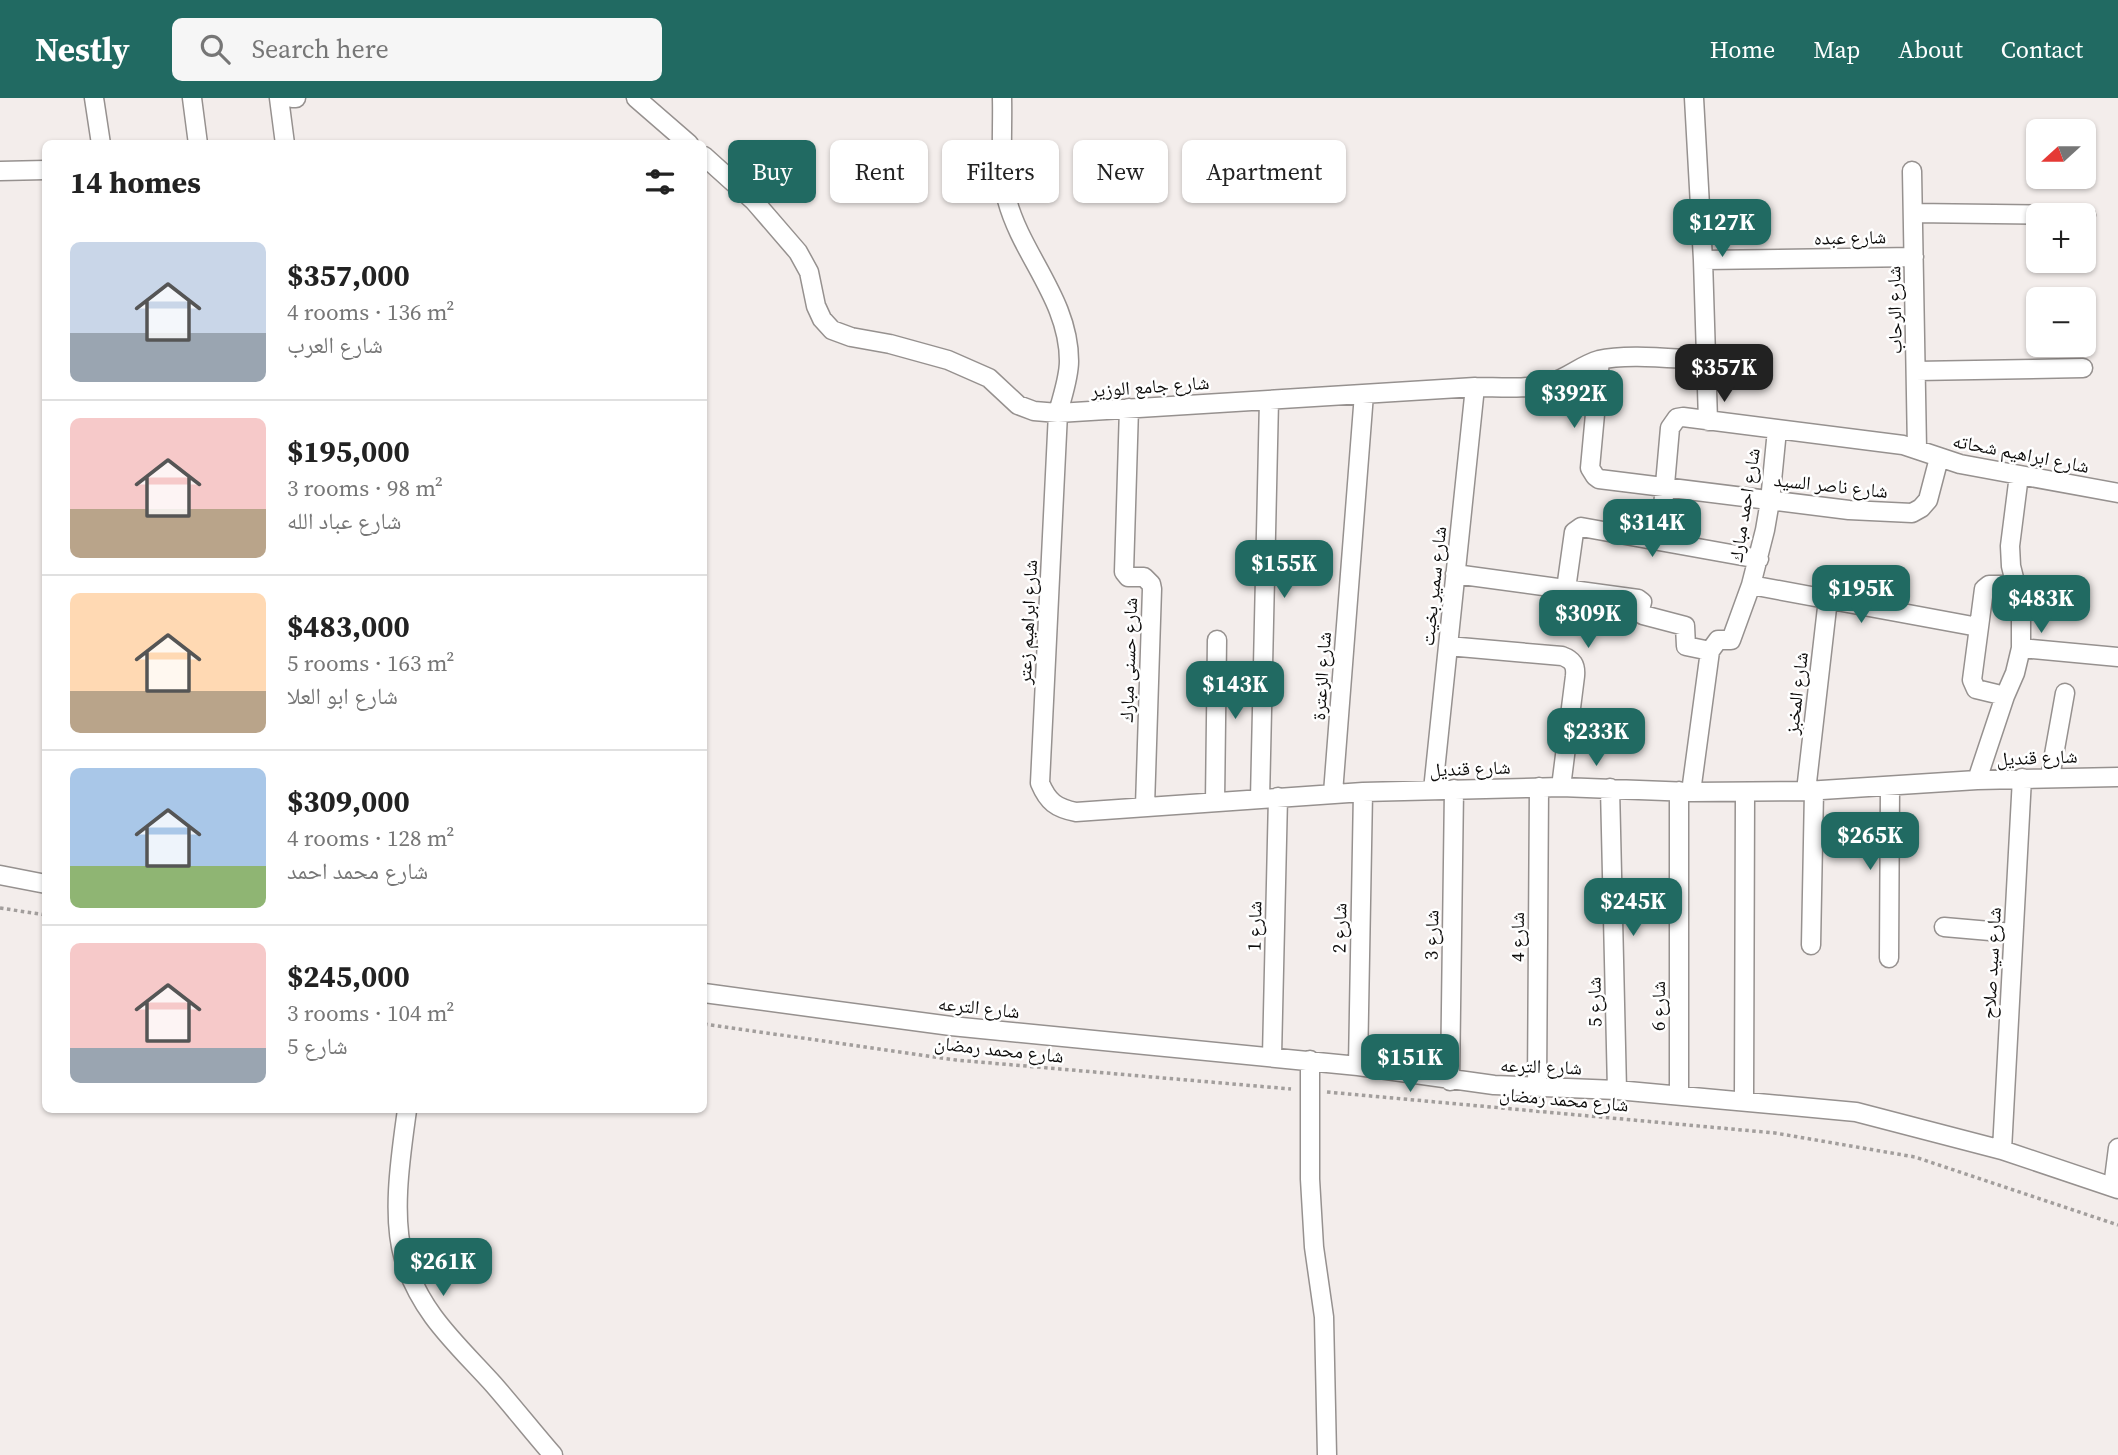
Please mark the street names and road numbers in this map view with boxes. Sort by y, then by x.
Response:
street label: شارع عبده [1814,223,1886,251]
street label: شارع الرحاب [1880,266,1908,354]
street label: شارع جامع الوزير [1089,369,1210,403]
street label: شارع ابراهيم شحاته [1951,427,2091,479]
street label: شارع احمد مبارك [1722,446,1766,564]
street label: شارع ناصر السيد [1773,466,1889,504]
street label: شارع سمير بخيت [1414,525,1452,647]
street label: شارع ابراهيم زعتر [1011,559,1043,686]
street label: شارع حسنى مبارك [1113,597,1143,723]
street label: شارع الزعترة [1305,631,1337,721]
street label: شارع المخبز [1778,650,1814,737]
street label: شارع قنديل [1996,743,2078,771]
street label: شارع قنديل [1429,754,1511,782]
street label: شارع 1 [1241,901,1267,951]
street label: شارع 2 [1326,903,1352,953]
street label: شارع سيد صلاح [1975,906,2007,1020]
street label: شارع 3 [1418,910,1444,960]
street label: شارع 4 [1504,912,1530,962]
street label: شارع 5 [1581,977,1607,1027]
street label: شارع 6 [1645,981,1671,1031]
street label: شارع الترعه [937,990,1021,1024]
street label: شارع محمد رمضان [933,1029,1065,1069]
street label: شارع الترعه [1500,1052,1582,1080]
street label: شارع محمد رمضان [1498,1080,1630,1118]

